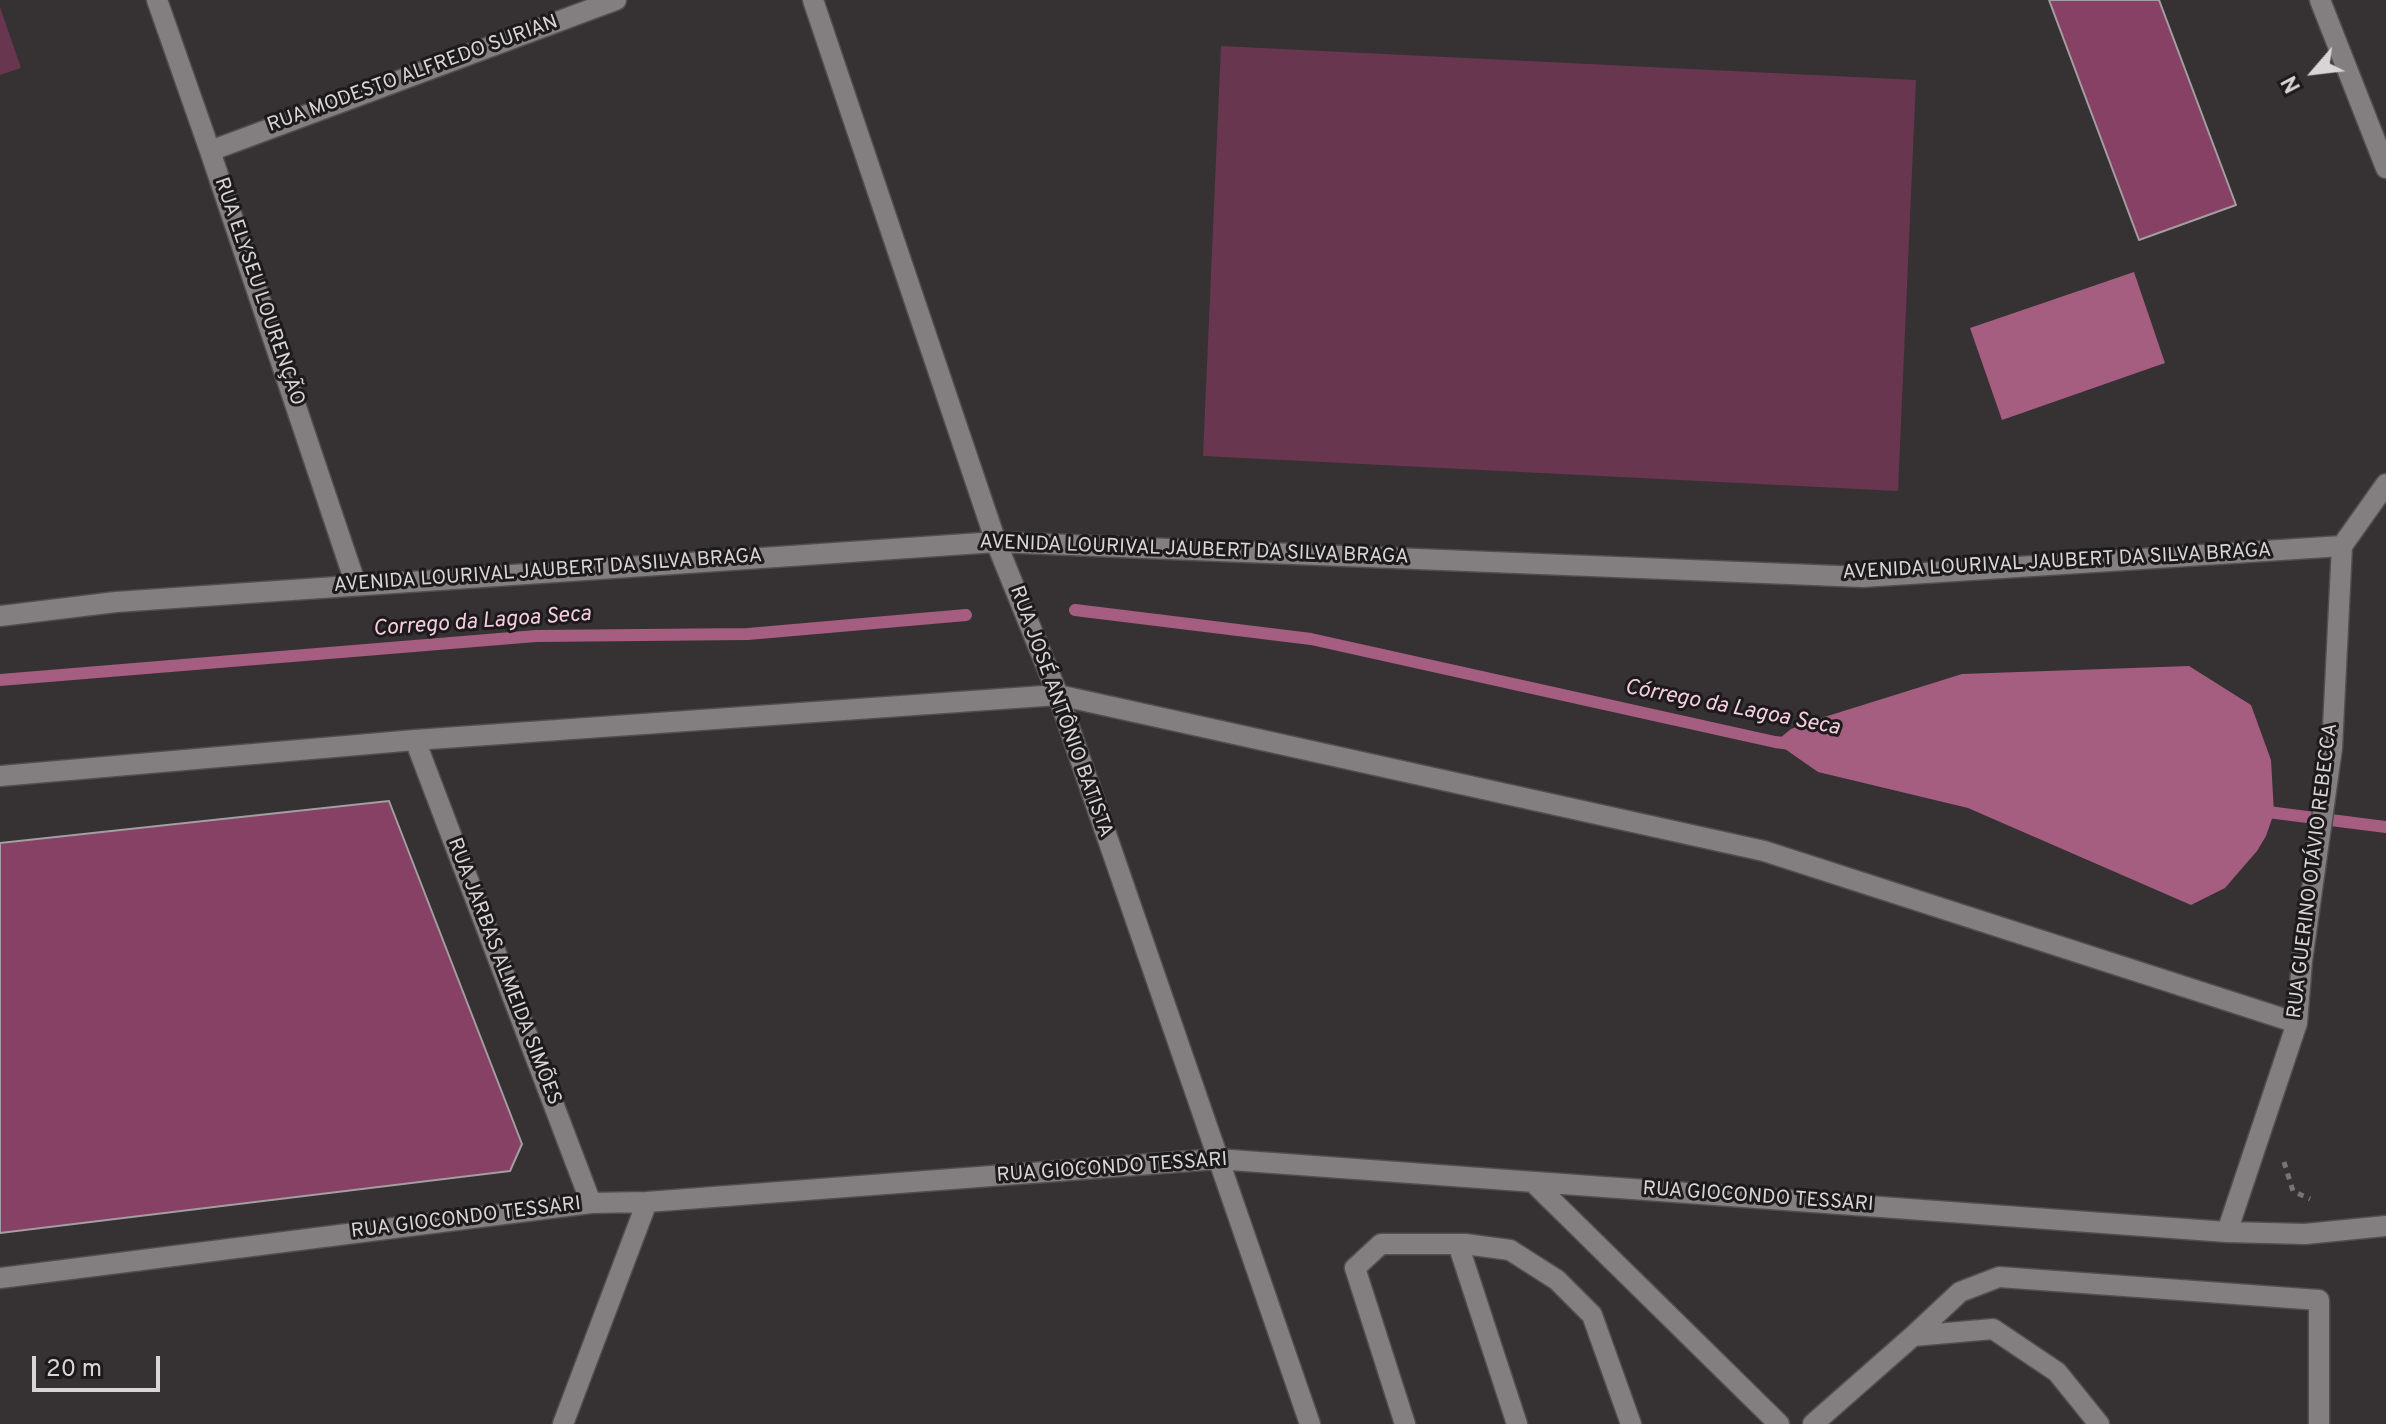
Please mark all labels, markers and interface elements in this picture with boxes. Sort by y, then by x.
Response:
street label: RUA MODESTO ALFREDO SURIAN [265,11,561,139]
north arrow [2274,32,2354,112]
text: N [2277,70,2308,97]
street label: RUA ELYSEU LOURENÇÃO [208,175,308,409]
street label: AVENIDA LOURIVAL JAUBERT DA SILVA BRAGA [979,532,1409,570]
street label: AVENIDA LOURIVAL JAUBERT DA SILVA BRAGA [1842,540,2272,586]
street label: AVENIDA LOURIVAL JAUBERT DA SILVA BRAGA [333,545,763,599]
street label: RUA JOSÉ ANTÔNIO BATISTA [1003,583,1117,841]
water label: Corrego da Lagoa Seca [372,602,592,644]
water label: Córrego da Lagoa Seca [1622,675,1842,743]
street label: RUA GUERINO OTÁVIO REBECCA [2284,722,2344,1020]
street label: RUA JARBAS ALMEIDA SIMÕES [441,835,565,1109]
street label: RUA GIOCONDO TESSARI [996,1149,1228,1189]
street label: RUA GIOCONDO TESSARI [1642,1178,1874,1218]
street label: RUA GIOCONDO TESSARI [350,1193,582,1245]
scale bar [36,1340,164,1390]
text: 20 m [46,1355,102,1385]

